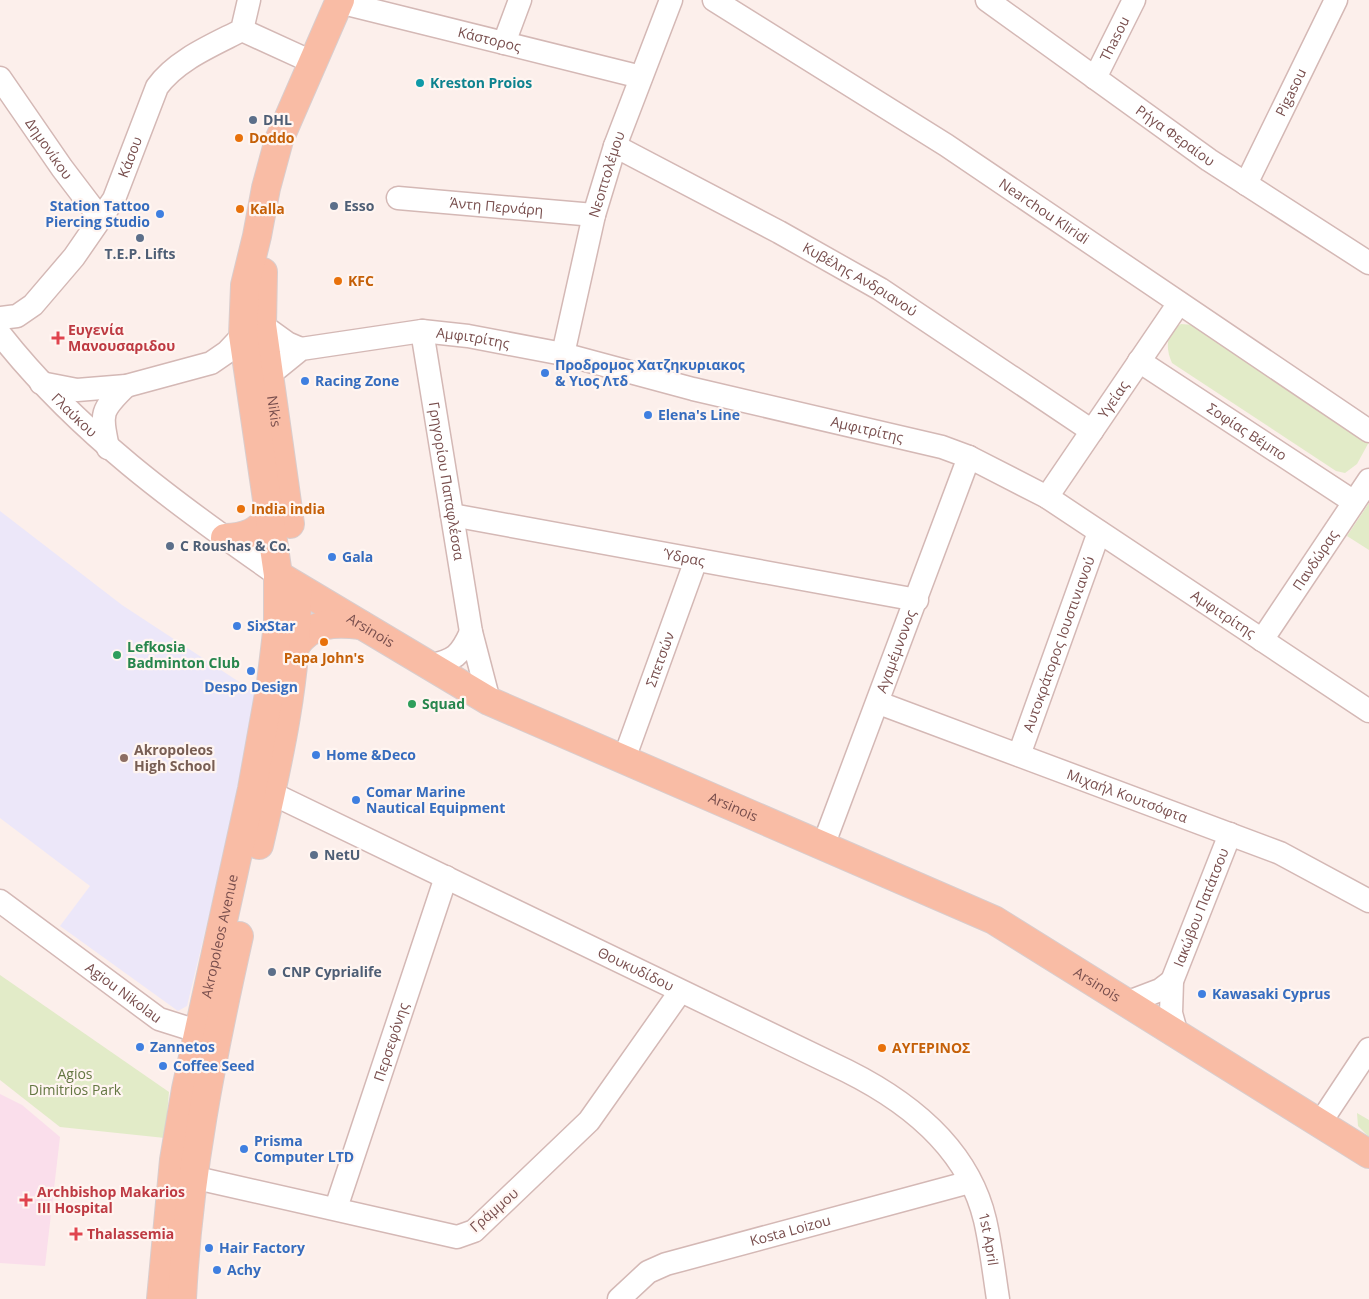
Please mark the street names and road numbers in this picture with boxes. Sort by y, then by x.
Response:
street label: Thasou [1095,13,1133,64]
street label: Κάστορος [456,22,523,56]
street label: Pigasou [1271,65,1310,119]
street label: Ρήγα Φεραίου [1132,100,1218,170]
street label: Δημονίκου [21,114,77,183]
street label: Νεοπτολέμου [584,128,629,220]
street label: Κάσου [113,134,146,180]
street label: Nearchou Kliridi [996,174,1093,248]
street label: Άντη Περνάρη [449,193,544,220]
street label: Κυβέλης Ανδριανού [800,237,921,320]
street label: Αμφιτρίτης [435,323,512,353]
street label: Υγείας [1093,376,1133,422]
street label: Γλαύκου [48,388,101,441]
street label: Nikis [263,394,286,428]
street label: Σοφίας Βέμπο [1203,398,1291,465]
street label: Γρηγορίου Παπαφλέσσα [425,400,469,562]
street label: Αμφιτρίτης [829,411,906,447]
street label: Πανδώρας [1288,526,1342,594]
street label: Ύδρας [661,544,707,570]
street label: Αυτοκράτορος Ιουστινιανού [1018,553,1099,734]
street label: Αμφιτρίτης [1187,585,1260,642]
street label: Αγαμέμνονος [871,607,920,695]
street label: Arsinois [344,608,398,652]
street label: Σπετσών [641,629,678,689]
street label: Μιχαήλ Κουτσόφτα [1064,764,1191,827]
street label: Arsinois [706,787,761,826]
street label: Ιακώβου Πατάτσου [1169,845,1233,969]
street label: Akropoleos Avenue [196,872,242,1000]
street label: Θουκυδίδου [595,942,677,995]
street label: Agiou Nikolau [82,958,166,1027]
street label: Arsinois [1070,962,1125,1006]
street label: Περσεφόνης [369,1000,413,1084]
street label: Γράμμου [465,1183,522,1236]
street label: Kosta Loizou [748,1210,833,1250]
street label: 1st April [974,1210,1003,1267]

